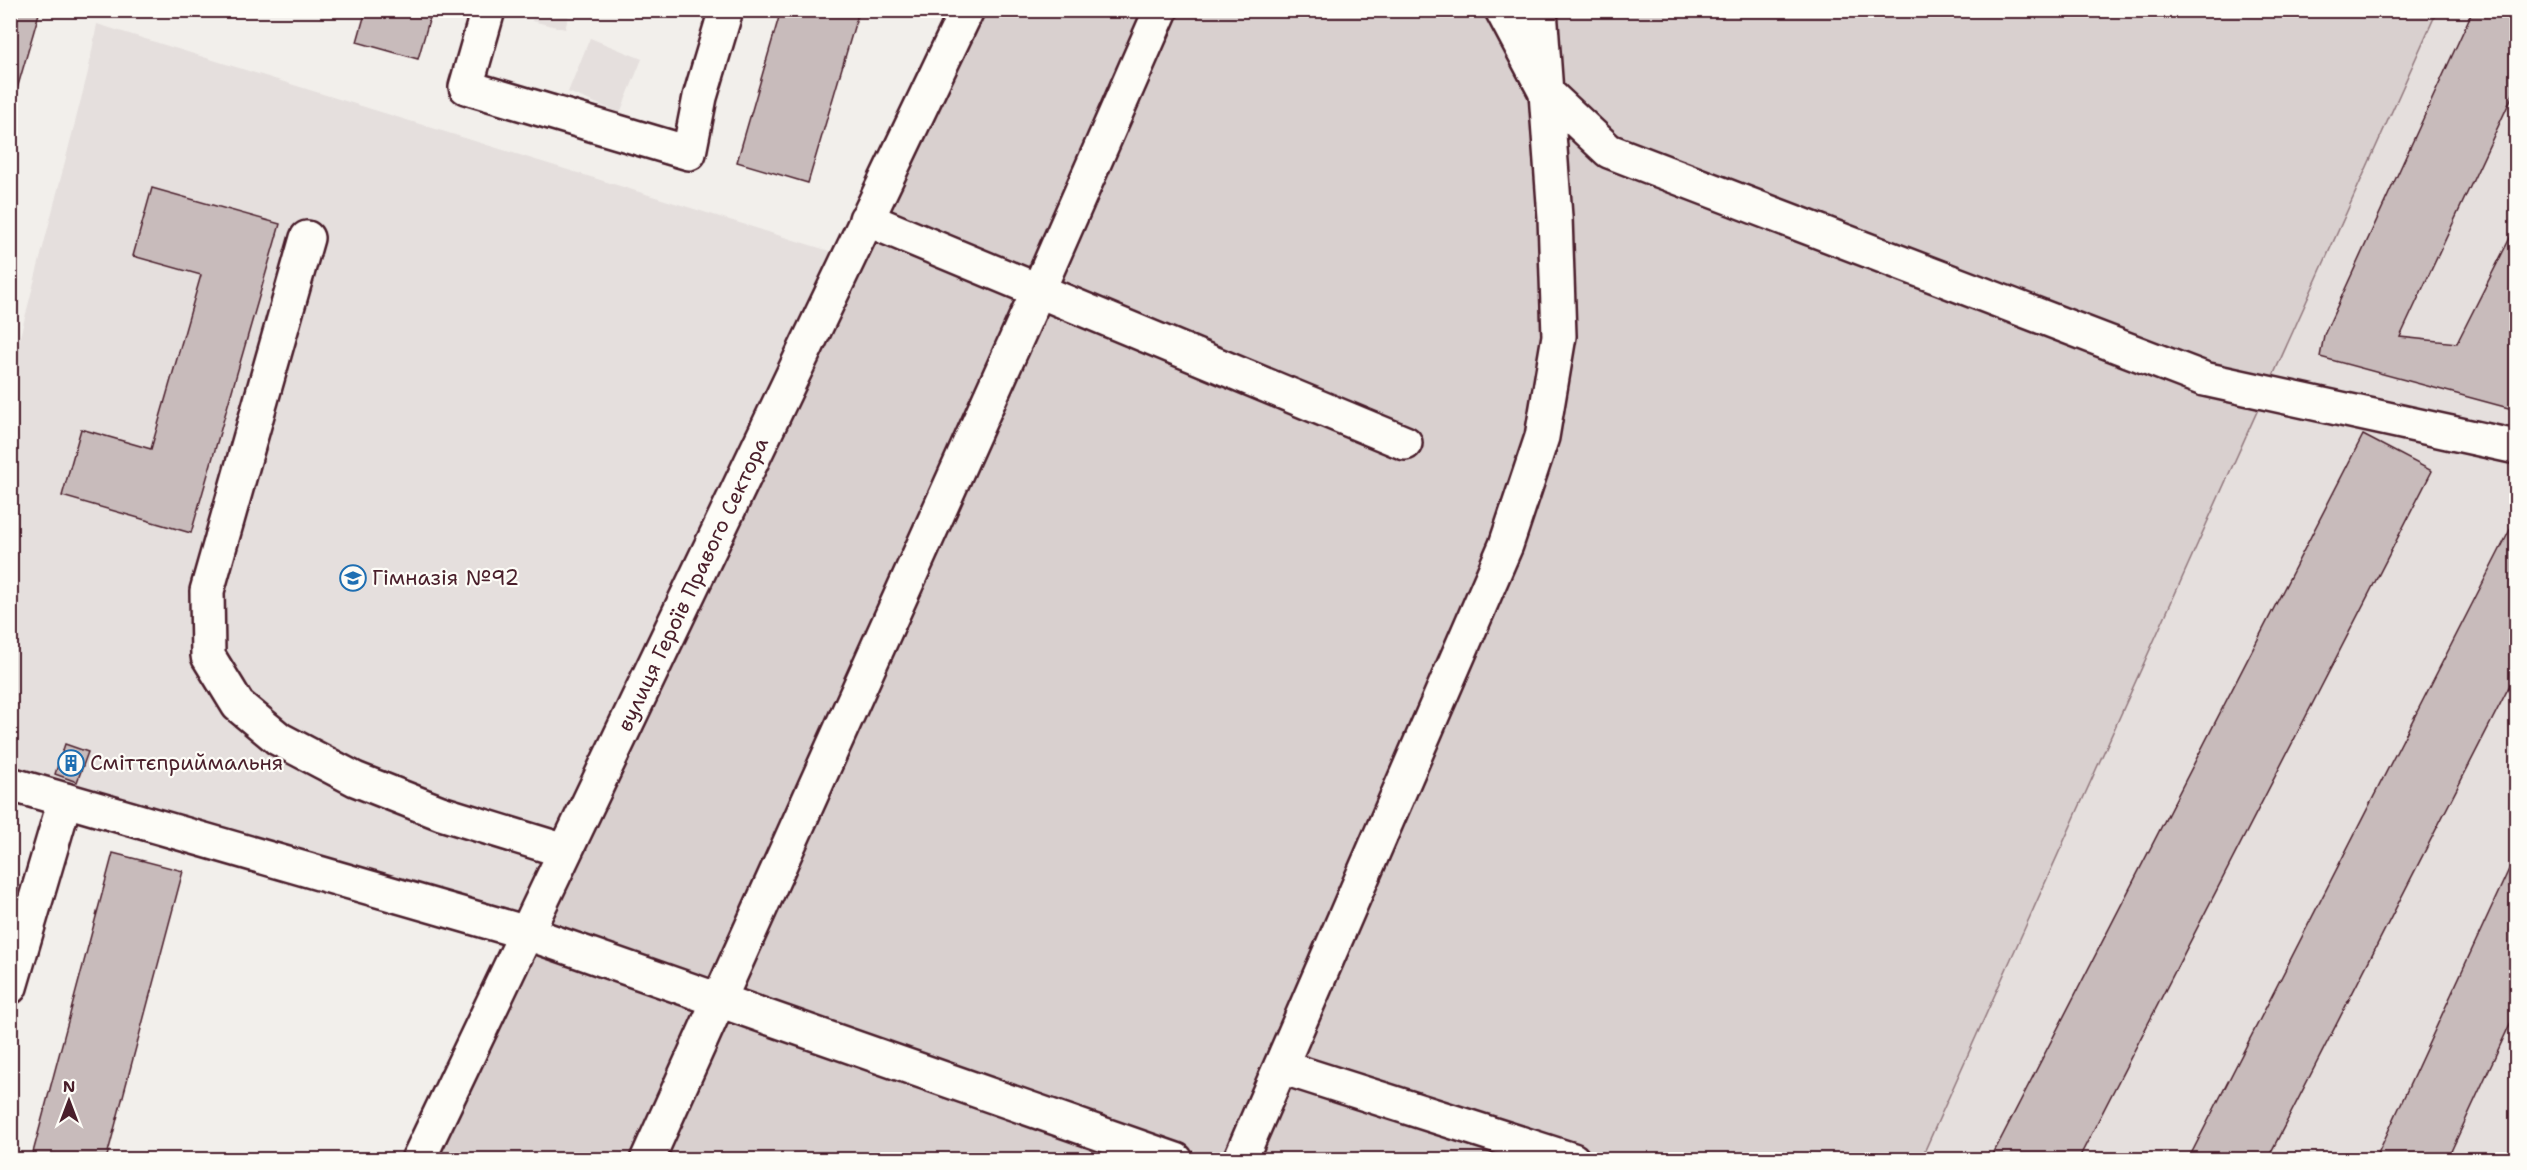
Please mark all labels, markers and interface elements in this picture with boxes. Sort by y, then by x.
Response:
street label: вулиця Героїв Правого Сектора [611,433,775,736]
school or university icon: Гімназія №92 [338,563,368,593]
place label: Гімназія №92 [372,564,519,592]
building icon: Сміттєприймальня [56,748,86,778]
place label: Сміттєприймальня [90,749,283,777]
north arrow [39,1071,99,1131]
text: N [63,1076,75,1097]

